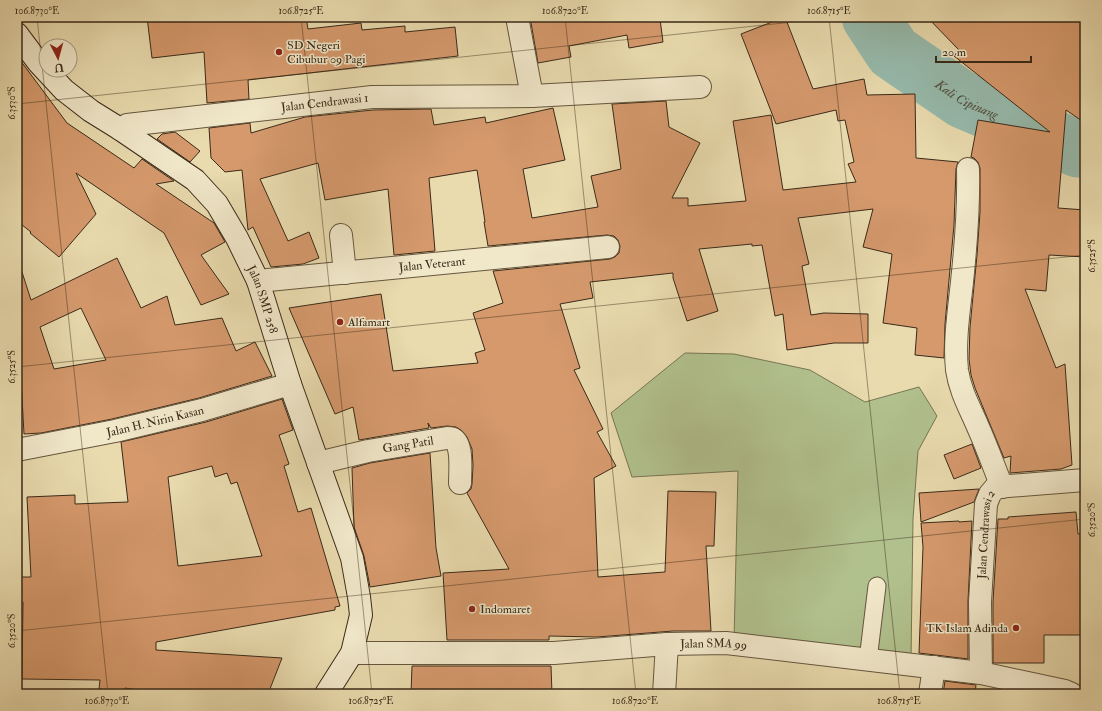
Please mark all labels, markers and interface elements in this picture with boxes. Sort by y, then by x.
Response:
text: 106.8730°E [15,5,59,17]
text: 106.8725°E [278,5,324,17]
text: 106.8720°E [542,5,588,17]
text: 106.8715°E [807,5,851,17]
north arrow [38,38,78,78]
place label: SD Negeri Cibubur 09 Pagi [287,38,366,67]
scale bar [936,38,1031,64]
text: 20 m [942,45,967,60]
marker: SD Negeri Cibubur 09 Pagi [274,47,284,57]
text: U [53,61,64,74]
water label: Kali Cipinang [931,76,1002,124]
text: 6.3530°S [6,86,18,120]
street label: Jalan Cendrawasi 1 [279,90,369,115]
text: 6.3525°S [1086,239,1098,273]
street label: Jalan Veterant [397,254,466,275]
street label: Jalan SMP 258 [243,262,281,336]
place label: Alfamart [347,315,390,330]
marker: Alfamart [335,317,345,327]
text: 6.3525°S [6,350,18,384]
street label: Jalan H. Nirin Kasan [104,403,205,441]
street label: Gang Patil [381,433,435,456]
street label: Jalan Cendrawasi 2 [974,486,999,580]
text: 6.3520°S [1086,503,1098,537]
place label: Indomaret [480,602,530,617]
marker: Indomaret [467,604,477,614]
text: 6.3520°S [6,614,18,648]
place label: TK Islam Adinda [926,621,1009,636]
marker: TK Islam Adinda [1011,623,1021,633]
street label: Jalan SMA 99 [679,636,748,653]
text: 106.8730°E [85,695,129,707]
text: 106.8725°E [348,695,394,707]
text: 106.8720°E [612,695,658,707]
text: 106.8715°E [877,695,921,707]

